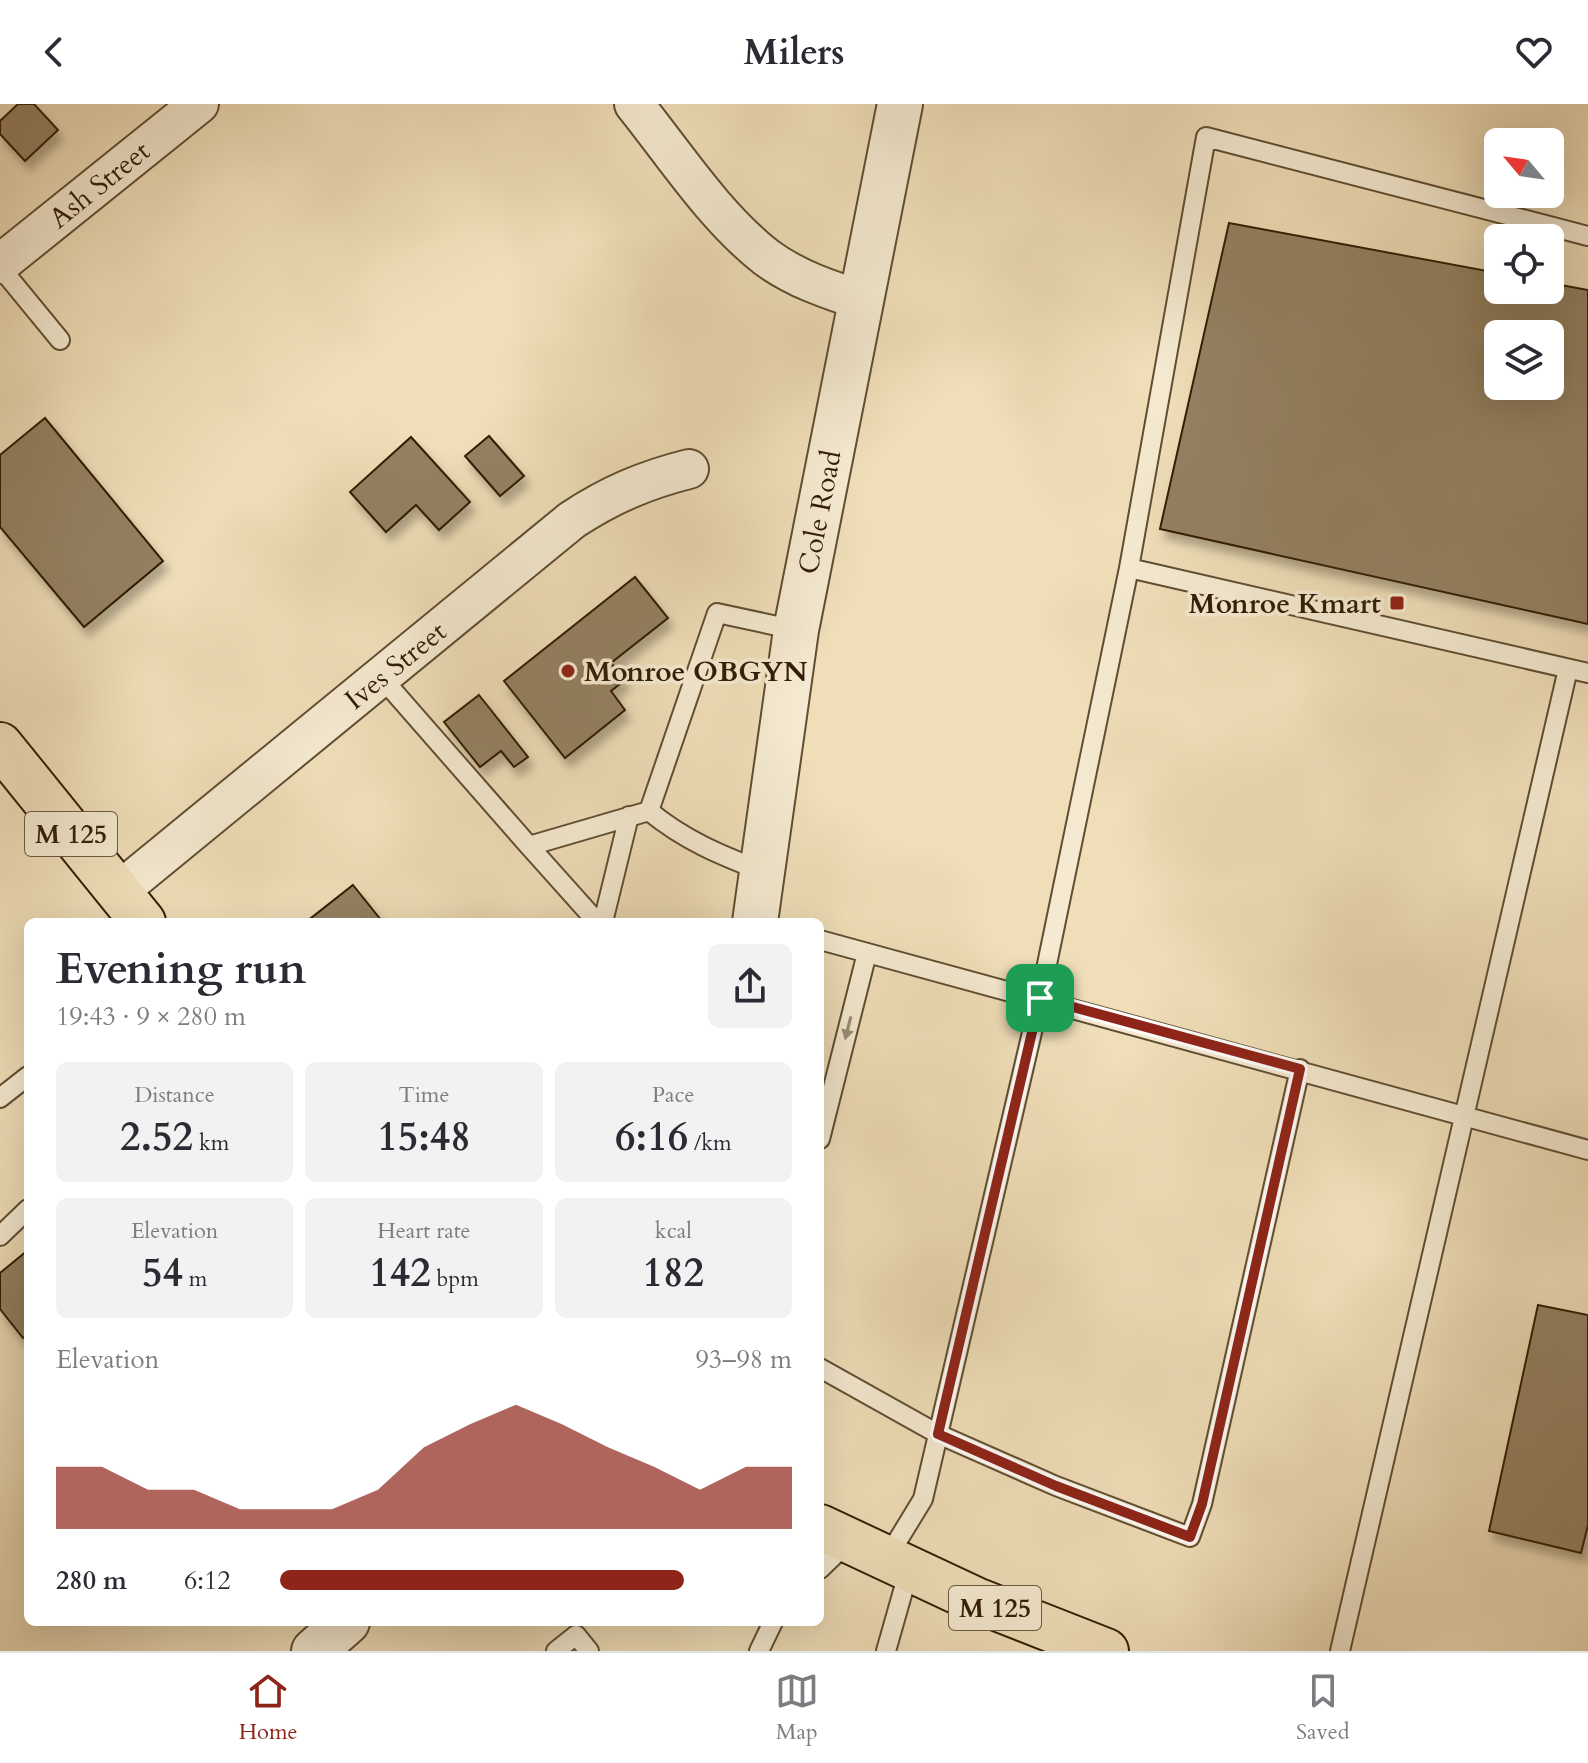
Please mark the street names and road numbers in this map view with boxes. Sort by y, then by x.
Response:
street label: Ash Street [41,132,158,237]
street label: Cole Road [789,447,851,577]
street label: Ives Street [337,613,455,719]
road number: M 125 [25,812,117,856]
road number: M 125 [949,1586,1041,1630]

